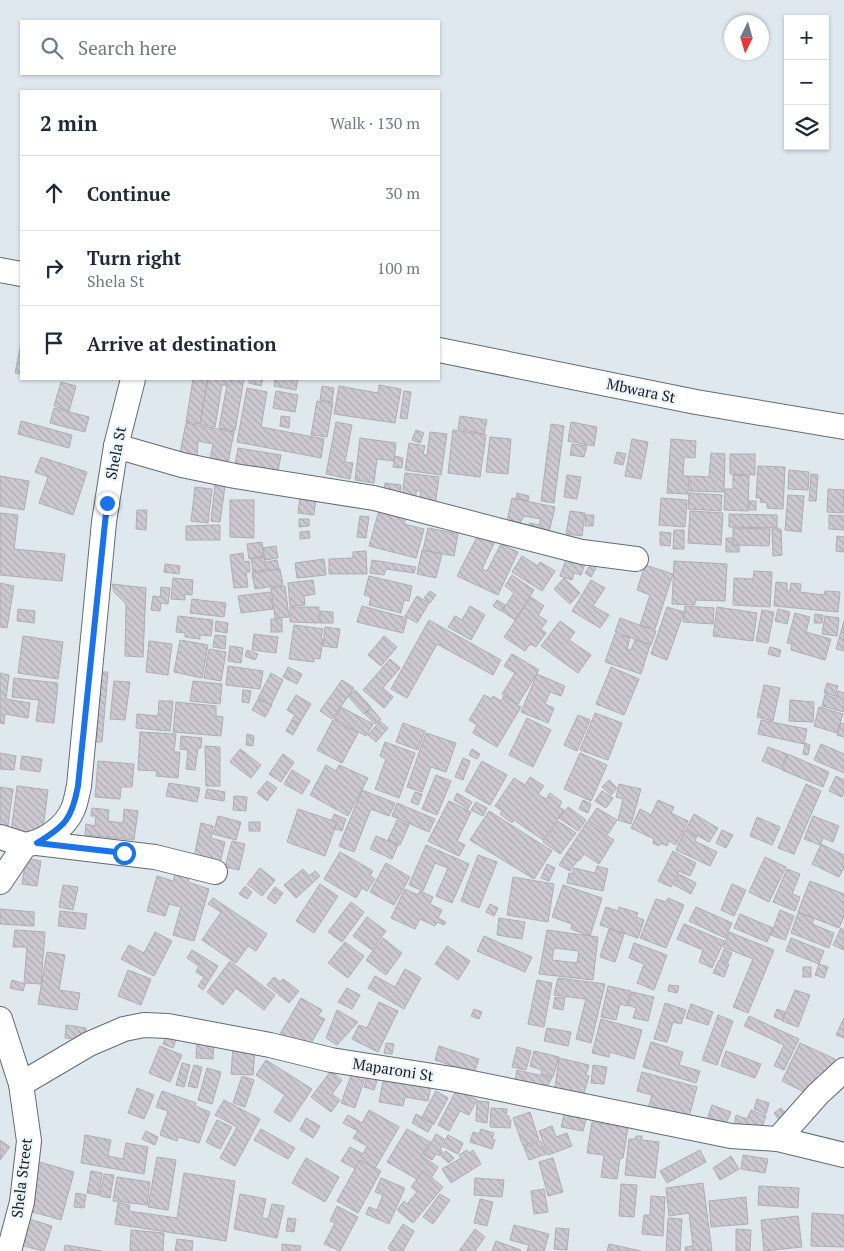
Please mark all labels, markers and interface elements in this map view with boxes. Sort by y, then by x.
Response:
north arrow [724,15,769,60]
map controls [784,15,829,150]
button: + [784,15,829,60]
search box [20,20,440,75]
icon: search [38,34,66,62]
text: Search here [78,35,177,60]
button: − [784,60,829,105]
button: layers [784,105,829,150]
text: 2 min [40,109,97,137]
text: Walk · 130 m [330,112,420,134]
icon: ahead [40,179,68,207]
text: Continue [87,181,171,206]
text: 30 m [385,182,420,204]
text: Turn right [87,245,181,270]
icon: right [40,254,68,282]
text: 100 m [377,257,420,279]
text: Shela St [87,270,144,292]
icon: arrive [40,329,68,357]
text: Arrive at destination [87,331,276,356]
street label: Mbwara St [605,373,678,407]
street label: Shela St [100,424,130,481]
route end [96,492,119,515]
route start [113,842,136,865]
street label: Maparoni St [351,1053,435,1085]
street label: Shela Street [6,1136,36,1219]

